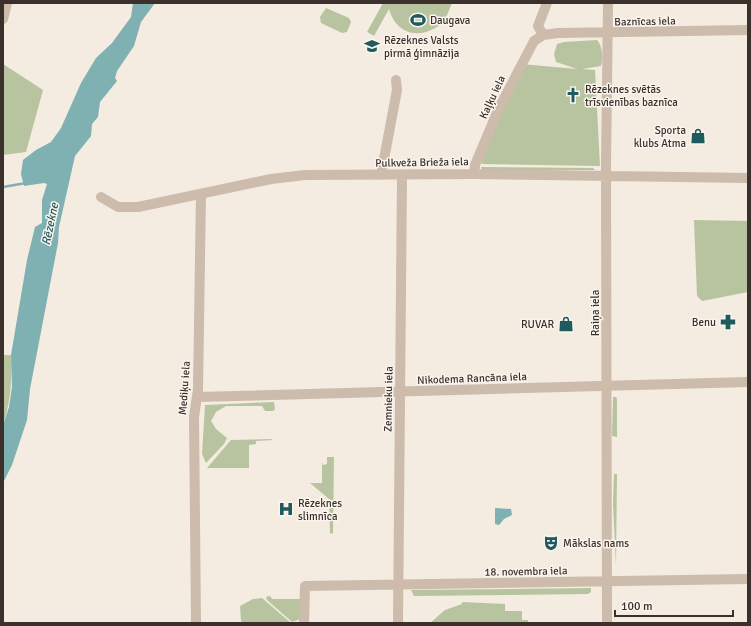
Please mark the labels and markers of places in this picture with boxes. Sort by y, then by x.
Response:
sports icon: Daugava [409,11,427,29]
place label: Daugava [430,14,471,27]
place label: Rēzeknes Valsts pirmā ģimnāzija [384,34,460,60]
school or university icon: Rēzeknes Valsts pirmā ģimnāzija [363,37,381,55]
place label: Rēzeknes svētās trīsvienības baznīca [585,83,678,109]
church icon: Rēzeknes svētās trīsvienības baznīca [564,86,582,104]
place label: Sporta klubs Atma [634,124,686,150]
shop icon: Sporta klubs Atma [689,127,707,145]
pharmacy icon: Benu [719,313,737,331]
shop icon: RUVAR [557,315,575,333]
place label: Benu [692,316,716,329]
place label: RUVAR [521,318,554,331]
place label: Rēzeknes slimnīca [298,497,342,523]
hospital icon: Rēzeknes slimnīca [277,500,295,518]
theatre icon: Mākslas nams [542,534,560,552]
place label: Mākslas nams [563,537,629,550]

